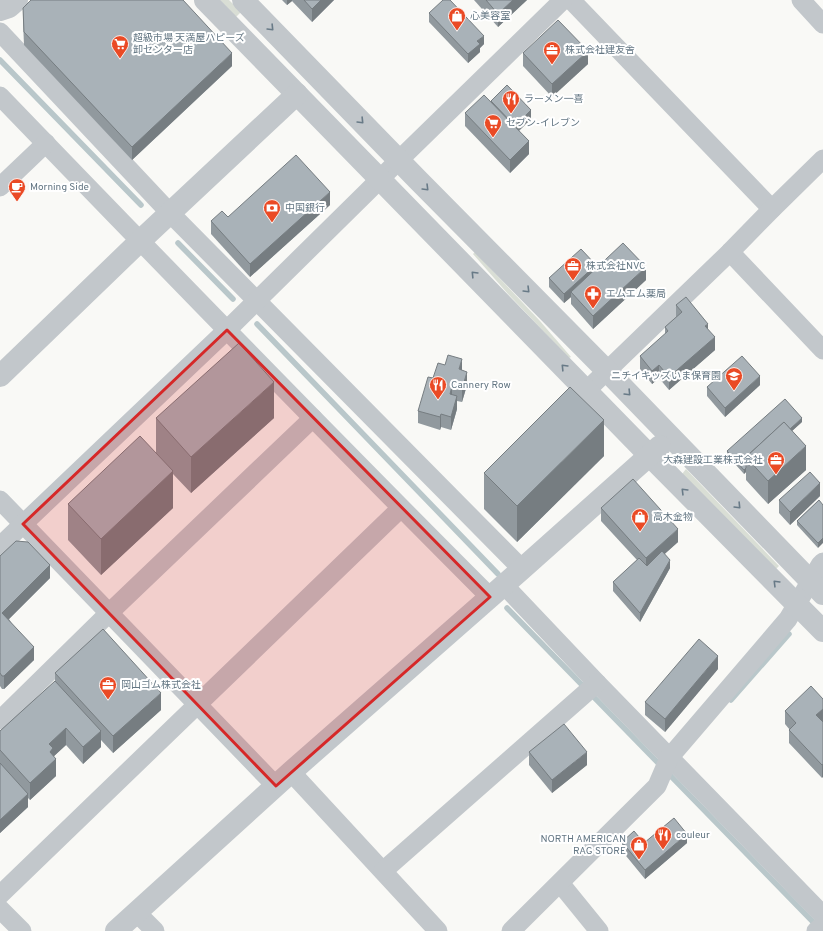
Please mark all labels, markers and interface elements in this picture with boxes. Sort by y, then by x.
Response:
shop icon: 心美容室 [447,6,467,31]
place label: 心美容室 [470,10,510,23]
one-way arrow [266,23,273,31]
place label: 超級市場 天満屋ハピーズ 卸センター店 [133,32,245,57]
supermarket icon: 超級市場 天満屋ハピーズ 卸センター店 [110,34,130,59]
office icon: 株式会社建友舎 [542,40,562,65]
place label: 株式会社建友舎 [565,44,635,57]
restaurant icon: ラーメン一喜 [501,89,521,114]
place label: ラーメン一喜 [524,93,584,106]
supermarket icon: セブン-イレブン [483,113,503,138]
one-way arrow [356,116,364,124]
place label: セブン-イレブン [506,117,580,130]
cafe icon: Morning Side [7,177,27,202]
place label: Morning Side [30,181,89,194]
one-way arrow [421,183,429,191]
bank icon: 中国銀行 [262,198,282,223]
place label: 中国銀行 [285,202,325,215]
office icon: 株式会社NVC [563,256,583,281]
place label: 株式会社NVC [586,260,646,273]
one-way arrow [471,272,478,279]
pharmacy icon: エムエム薬局 [583,284,603,309]
one-way arrow [522,285,530,293]
place label: エムエム薬局 [606,288,666,301]
one-way arrow [562,364,569,372]
school or university icon: ニチイキッズいま保育園 [724,366,744,391]
place label: ニチイキッズいま保育園 [611,370,721,383]
restaurant icon: Cannery Row [428,375,448,400]
place label: Cannery Row [451,379,511,392]
one-way arrow [623,388,631,396]
office icon: 大森建設工業株式会社 [766,450,786,475]
place label: 大森建設工業株式会社 [663,454,763,467]
one-way arrow [682,488,689,496]
one-way arrow [733,501,741,509]
shop icon: 高木金物 [630,507,650,532]
place label: 高木金物 [653,511,693,524]
one-way arrow [773,580,781,588]
office icon: 岡山ゴム株式会社 [98,675,118,700]
place label: 岡山ゴム株式会社 [121,679,201,692]
restaurant icon: couleur [653,825,673,850]
place label: couleur [676,829,710,842]
place label: NORTH AMERICAN RAG STORE [541,833,626,858]
shop icon: NORTH AMERICAN RAG STORE [629,835,649,860]

